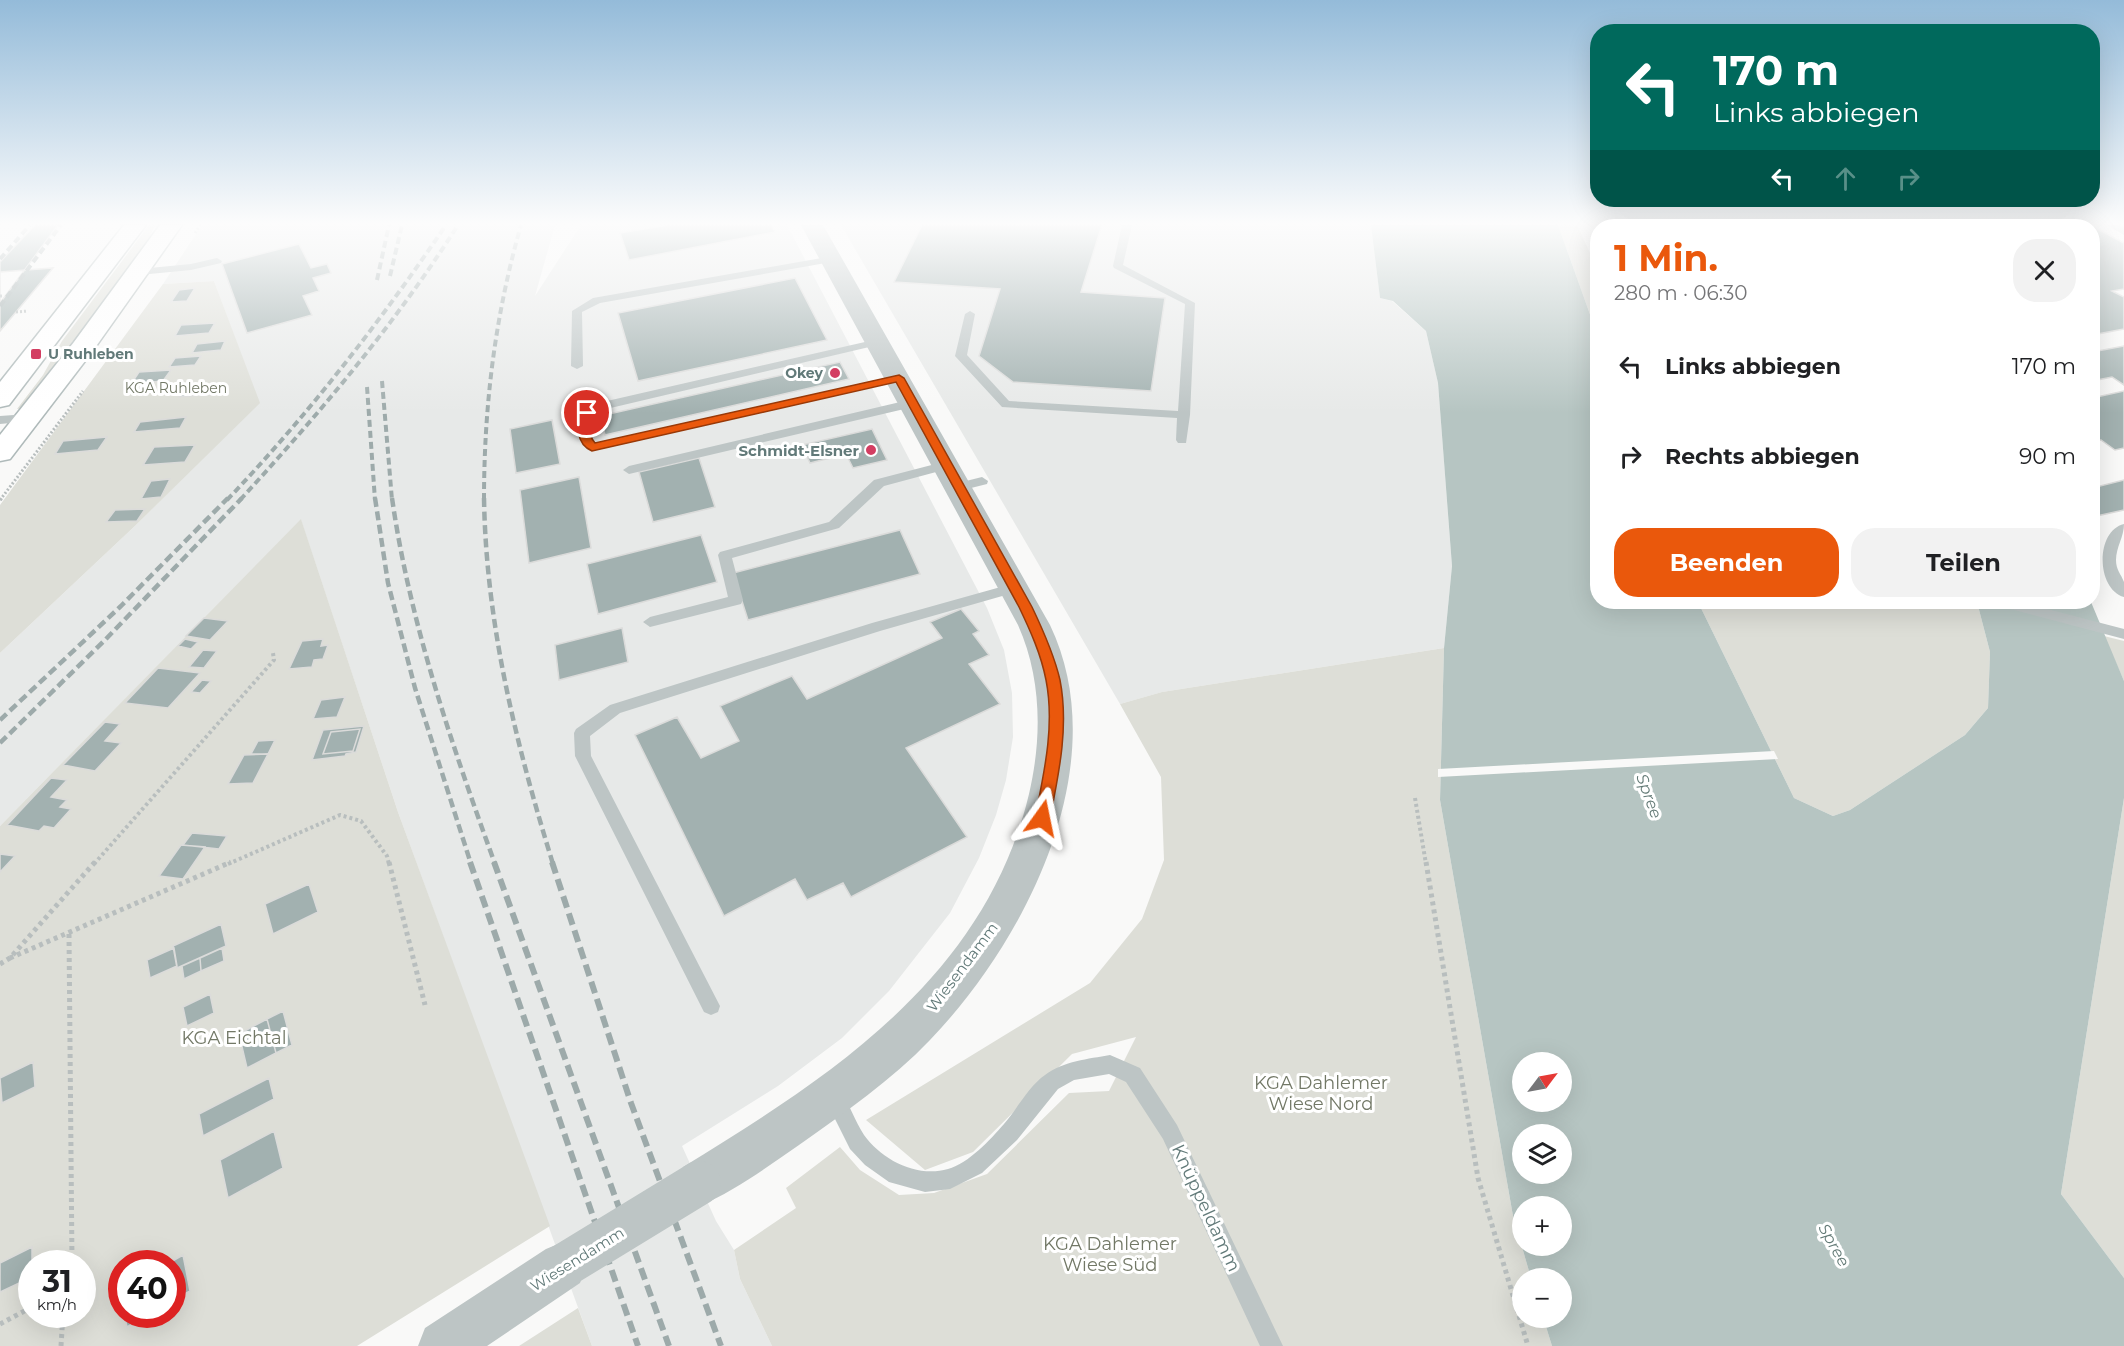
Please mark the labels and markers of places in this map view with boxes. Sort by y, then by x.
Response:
place label: U Ruhleben [48,345,134,363]
marker: U Ruhleben [29,347,43,361]
place label: Okey [785,364,824,382]
marker: Okey [828,366,842,380]
pin [561,387,612,438]
place label: Schmidt-Elsner [739,441,860,460]
marker: Schmidt-Elsner [864,443,878,457]

